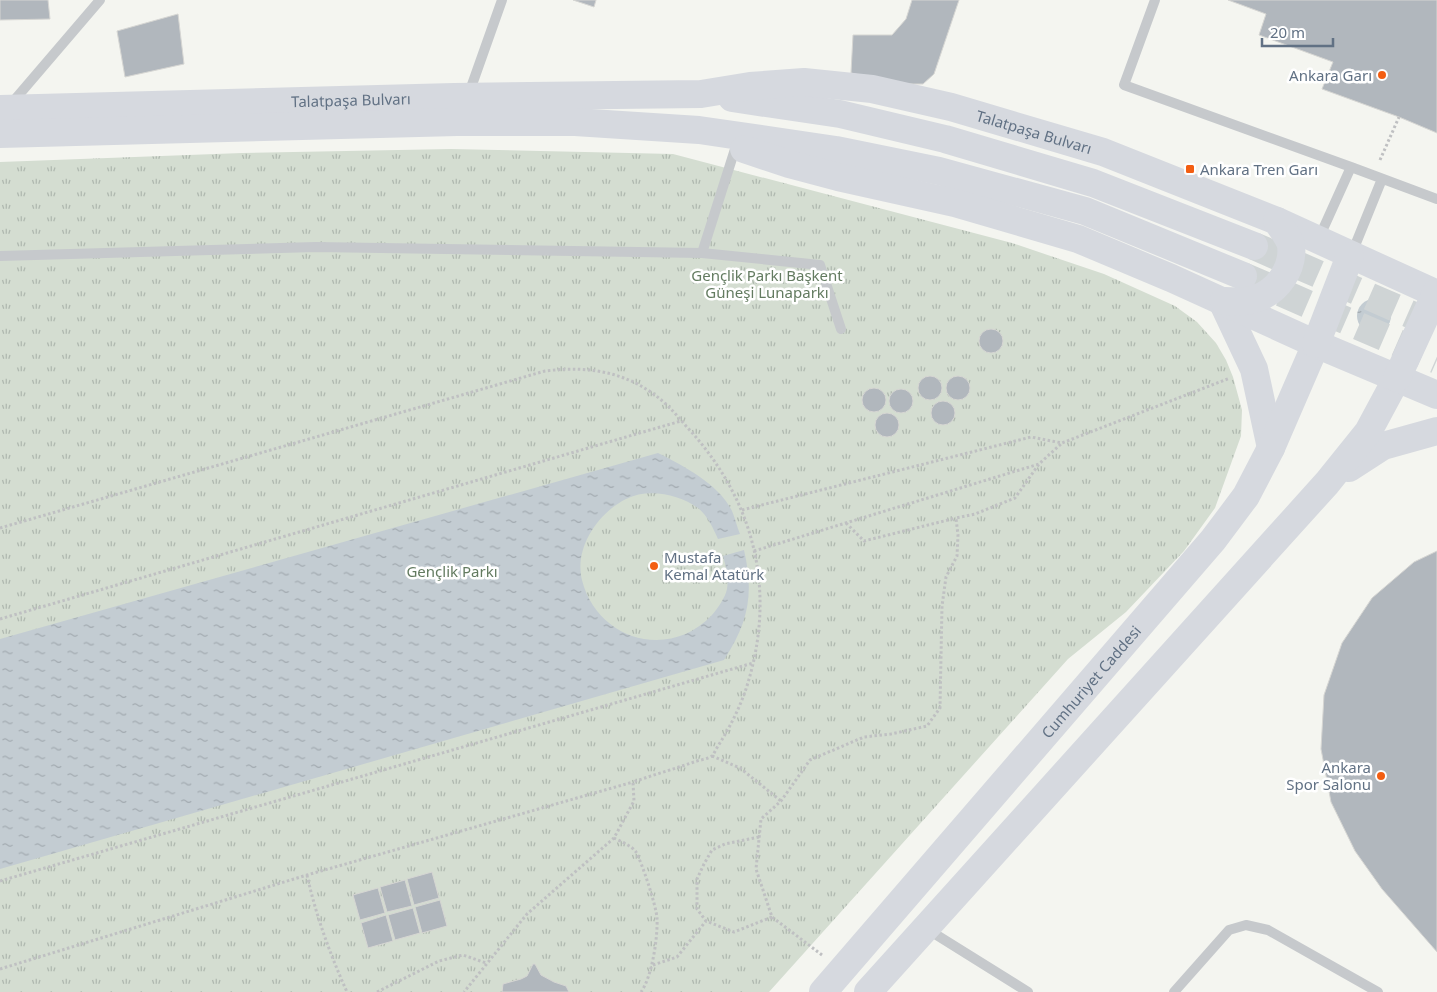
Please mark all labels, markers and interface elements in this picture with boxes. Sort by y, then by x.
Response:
scale bar [1262,15,1333,47]
text: 20 m [1270,22,1305,42]
place label: Ankara Garı [1289,65,1372,85]
marker: Ankara Garı [1376,69,1388,81]
street label: Talatpaşa Bulvarı [291,88,411,111]
street label: Talatpaşa Bulvarı [974,105,1094,158]
place label: Ankara Tren Garı [1200,159,1318,179]
marker: Ankara Tren Garı [1184,163,1196,175]
park label: Gençlik Parkı Başkent Güneşi Lunaparkı [691,265,843,302]
place label: Mustafa Kemal Atatürk [664,547,764,584]
marker: Mustafa Kemal Atatürk [648,560,660,572]
park label: Gençlik Parkı [406,561,498,581]
street label: Cumhuriyet Caddesi [1037,621,1145,742]
place label: Ankara Spor Salonu [1286,757,1371,794]
marker: Ankara Spor Salonu [1375,770,1387,782]

